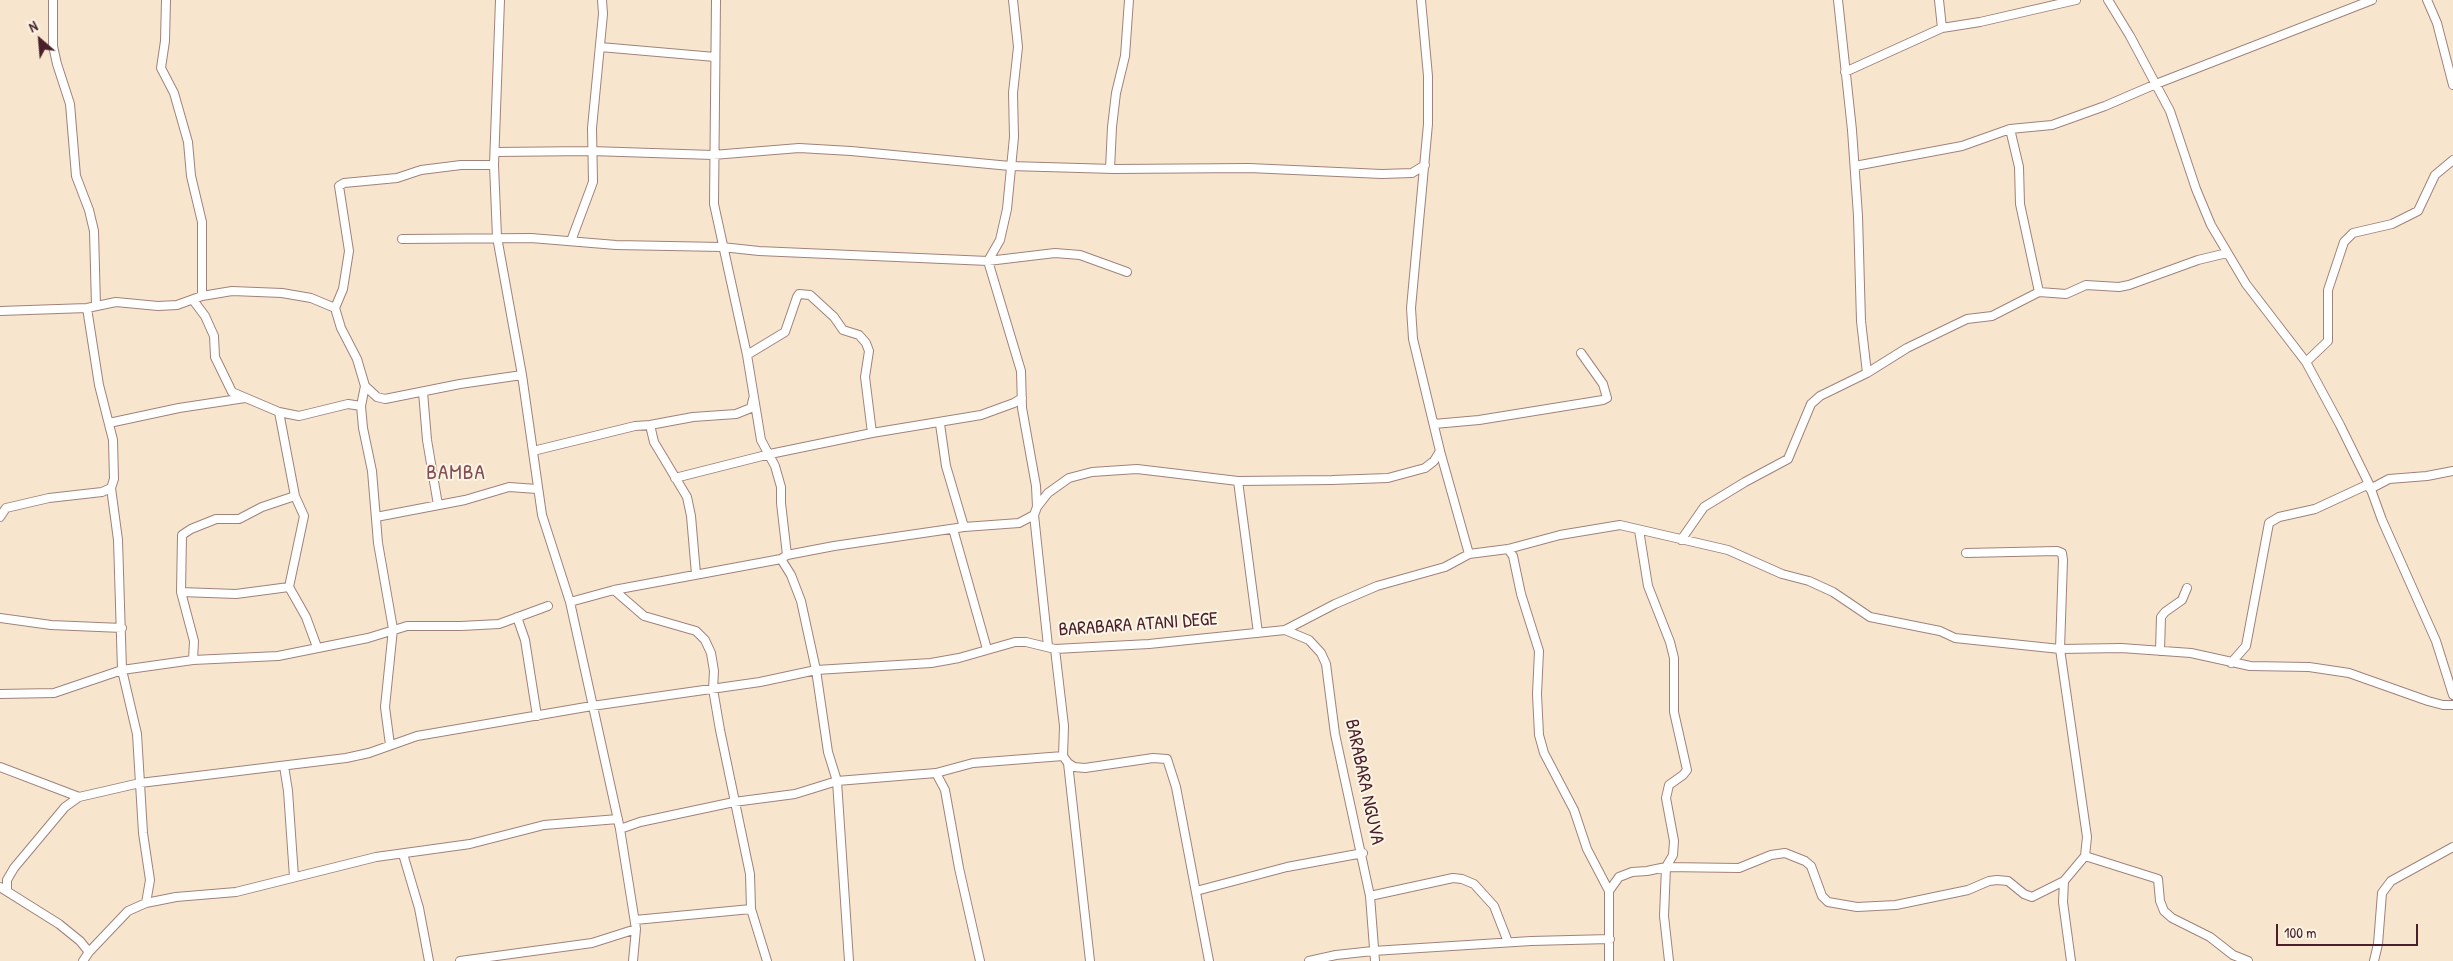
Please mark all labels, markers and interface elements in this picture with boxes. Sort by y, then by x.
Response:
north arrow [15,15,65,65]
text: N [25,16,41,36]
district label: BAMBA [426,460,486,486]
street label: BARABARA ATANI DEGE [1058,608,1218,642]
street label: BARABARA NGUVA [1340,717,1388,847]
scale bar [2278,914,2420,946]
text: 100 m [2284,922,2317,943]

